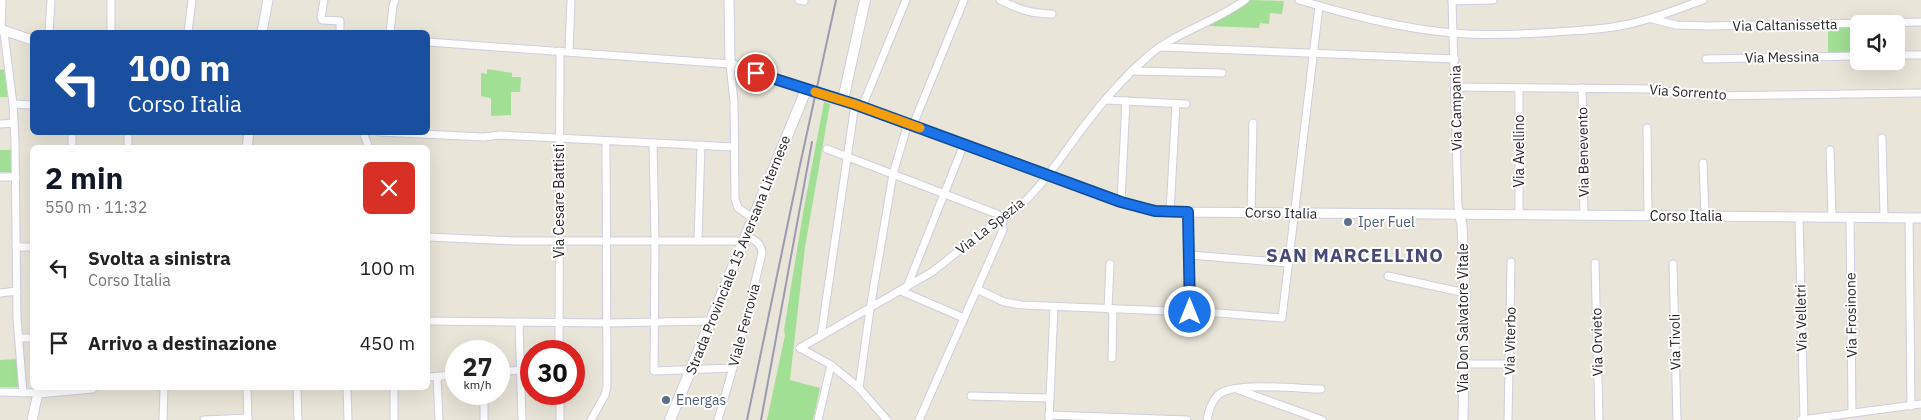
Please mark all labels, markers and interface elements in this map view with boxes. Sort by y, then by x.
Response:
street label: Via Caltanissetta [1732,15,1838,35]
map controls [1850,15,1905,70]
button: sound [1850,15,1905,70]
text: 100 m [128,45,231,91]
street label: Via Messina [1745,47,1820,67]
icon: left [45,50,110,115]
pin [735,52,777,94]
icon: arrive [742,59,770,87]
street label: Via Campania [1446,64,1466,151]
street label: Via Sorrento [1649,80,1727,104]
text: Corso Italia [128,89,242,118]
street label: Via Benevento [1573,107,1593,197]
street label: Via Avellino [1510,114,1528,187]
street label: Strada Provinciale 15 Aversana Liternese [682,132,795,377]
street label: Via Cesare Battisti [550,144,568,258]
text: 2 min [45,158,123,197]
button: close [363,162,415,214]
street label: Via La Spezia [952,193,1028,258]
text: 550 m · 11:32 [45,197,147,217]
street label: Corso Italia [1245,203,1318,223]
street label: Corso Italia [1650,207,1723,225]
place label: Iper Fuel [1358,213,1415,231]
marker: Iper Fuel [1342,216,1354,228]
district label: SAN MARCELLINO [1266,243,1444,267]
street label: Via Don Salvatore Vitale [1454,243,1472,393]
text: Svolta a sinistra [88,246,231,270]
icon: left [45,254,73,282]
text: 100 m [360,256,415,280]
text: Corso Italia [88,270,171,290]
street label: Via Frosinone [1841,272,1861,358]
street label: Viale Ferrovia [724,281,764,369]
street label: Via Velletri [1791,284,1811,352]
position arrow [1163,285,1215,337]
street label: Via Viterbo [1500,306,1520,375]
street label: Via Orvieto [1587,307,1607,377]
street label: Via Tivoli [1666,314,1684,370]
icon: arrive [45,329,73,357]
text: Arrivo a destinazione [88,331,277,355]
text: 450 m [360,331,415,355]
speed limit sign: 30 [520,340,585,405]
text: 27 [462,350,493,383]
text: km/h [463,377,492,392]
place label: Energas [676,391,726,409]
marker: Energas [660,394,672,406]

